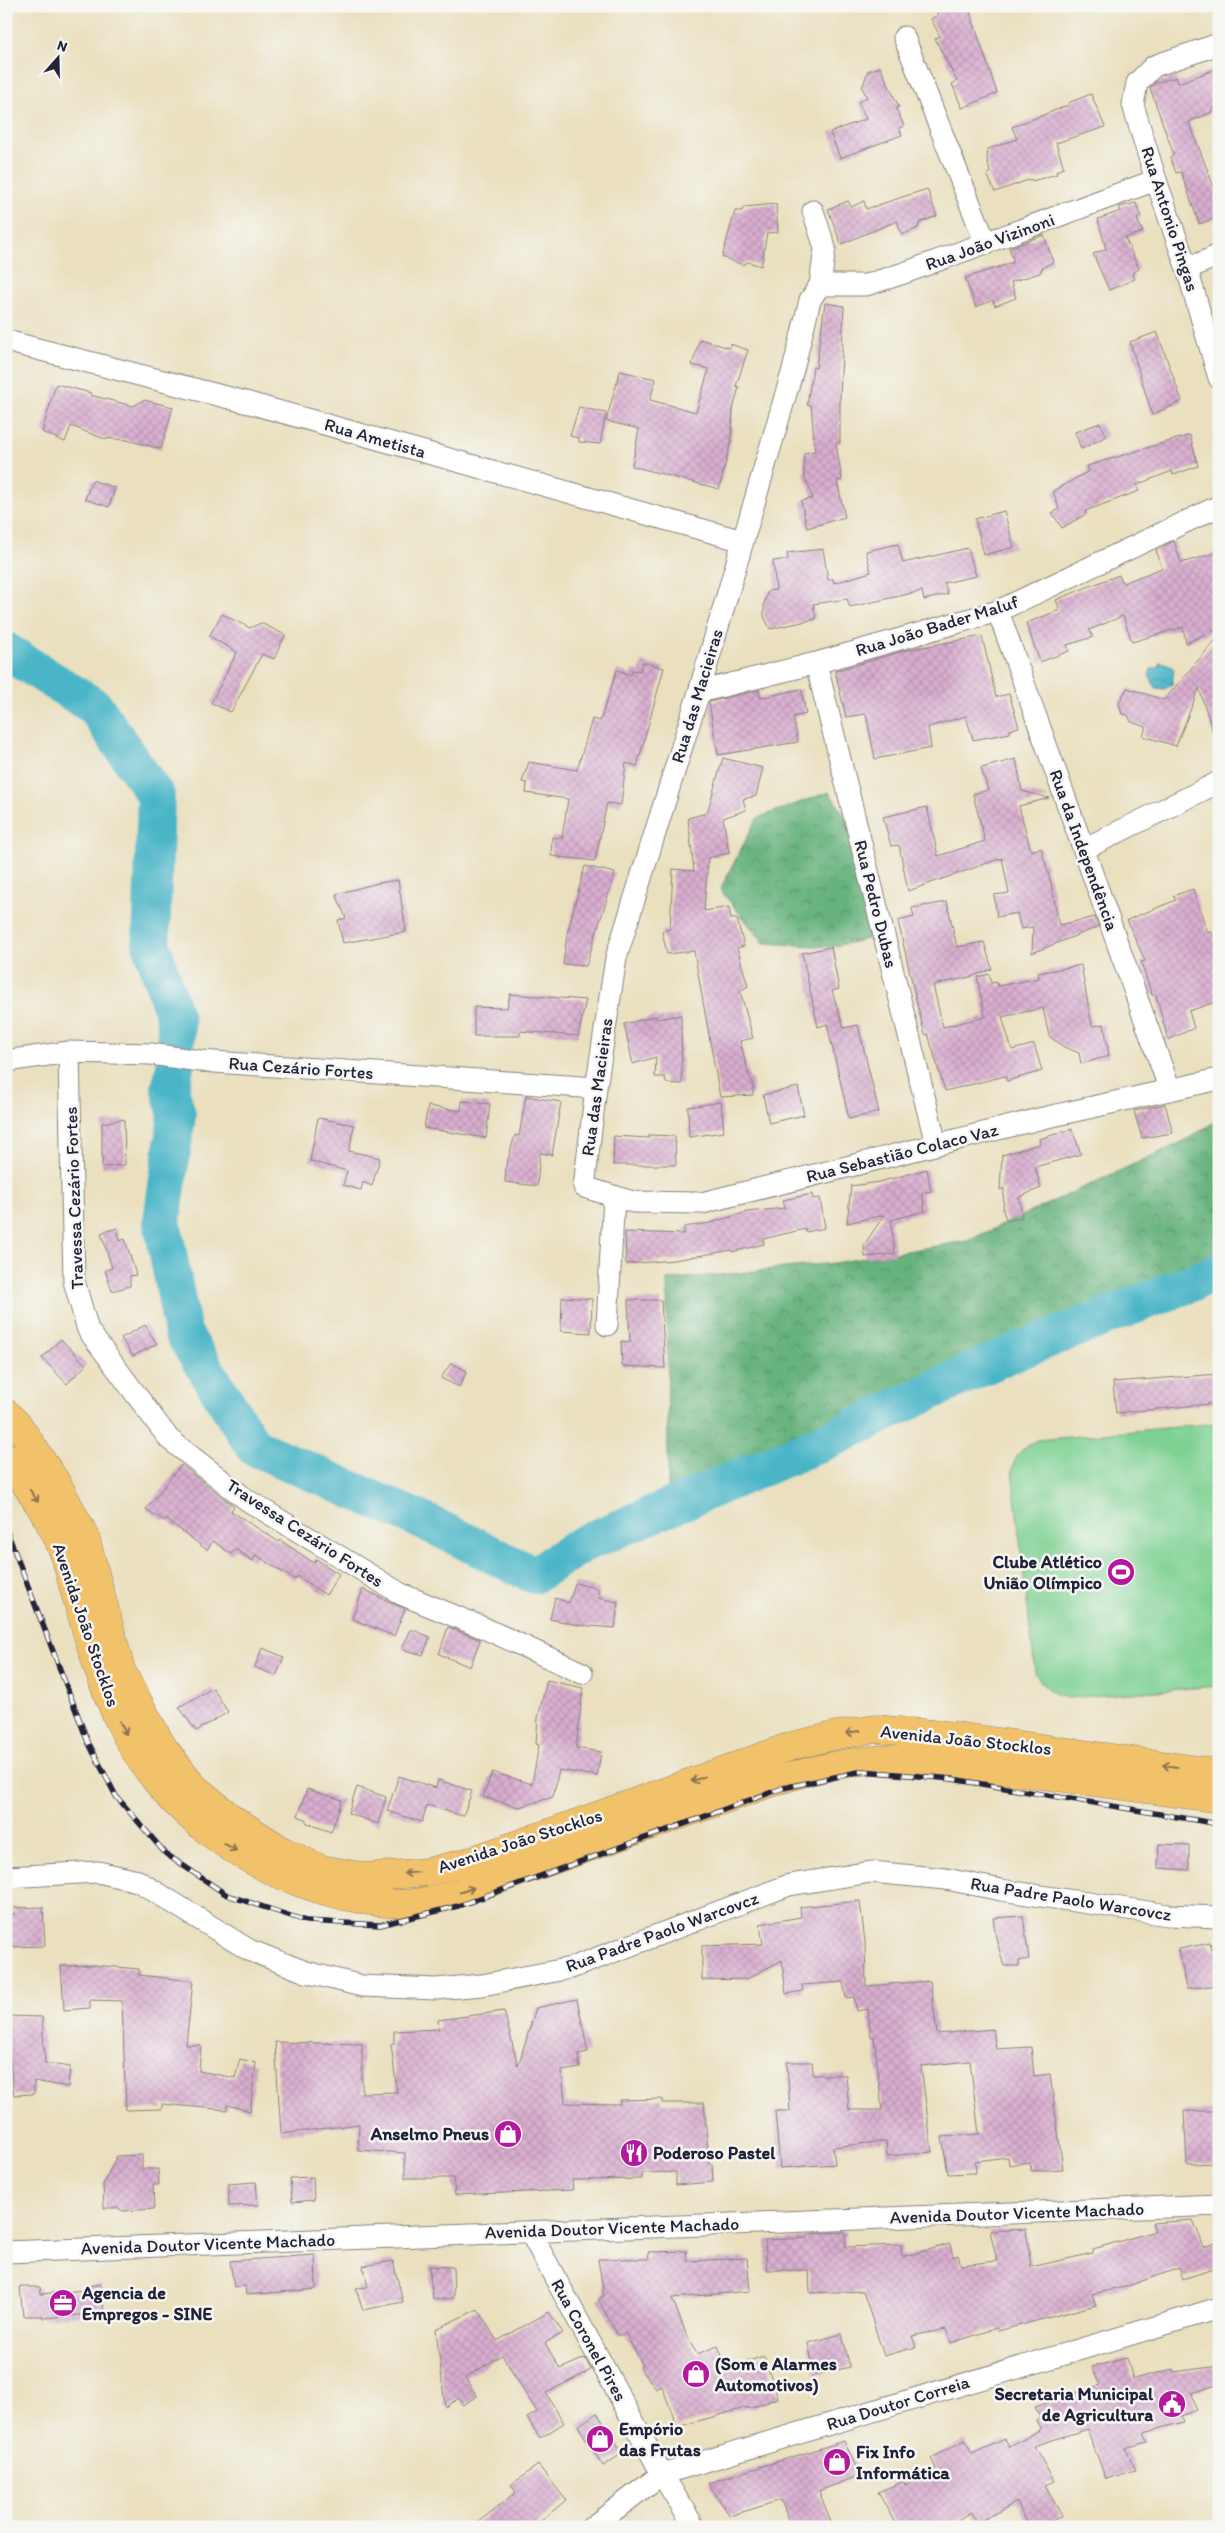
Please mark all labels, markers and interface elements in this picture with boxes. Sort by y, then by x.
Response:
north arrow [32,32,82,82]
text: N [55,37,70,56]
street label: Rua Antonio Pingas [1136,144,1204,294]
street label: Rua João Vizinoni [923,208,1057,276]
street label: Rua Ametista [322,413,428,463]
street label: Rua João Bader Maluf [853,591,1021,661]
street label: Rua das Macieiras [666,626,728,766]
street label: Rua da Independência [1045,766,1124,934]
street label: Rua Pedro Dubas [849,838,903,970]
street label: Rua das Macieiras [576,1017,618,1157]
street label: Rua Cezário Fortes [228,1052,374,1084]
street label: Travessa Cezário Fortes [60,1106,88,1290]
street label: Rua Sebastião Colaco Vaz [804,1118,1001,1187]
street label: Travessa Cezário Fortes [222,1474,388,1592]
one-way arrow [29,1489,39,1503]
street label: Avenida João Stocklos [48,1540,124,1710]
place label: Clube Atlético União Olímpico [983,1551,1102,1594]
sports icon: Clube Atlético União Olímpico [1106,1557,1136,1587]
street label: Avenida João Stocklos [879,1720,1053,1760]
one-way arrow [118,1721,128,1736]
one-way arrow [845,1728,861,1738]
one-way arrow [1163,1761,1179,1771]
one-way arrow [691,1775,706,1784]
street label: Avenida João Stocklos [435,1804,605,1878]
one-way arrow [223,1843,237,1853]
one-way arrow [403,1868,419,1878]
street label: Rua Padre Paolo Warcovcz [969,1872,1173,1926]
one-way arrow [459,1885,475,1895]
street label: Rua Padre Paolo Warcovcz [563,1887,761,1977]
shop icon: Anselmo Pneus [493,2119,523,2149]
place label: Anselmo Pneus [370,2123,489,2145]
restaurant icon: Poderoso Pastel [619,2138,649,2168]
place label: Poderoso Pastel [653,2142,776,2164]
street label: Avenida Doutor Vicente Machado [889,2198,1145,2228]
street label: Avenida Doutor Vicente Machado [484,2213,740,2243]
street label: Avenida Doutor Vicente Machado [80,2229,336,2259]
street label: Rua Coronel Pires [546,2275,632,2405]
place label: Agencia de Empregos - SINE [81,2282,212,2325]
office icon: Agencia de Empregos - SINE [48,2288,78,2318]
place label: (Som e Alarmes Automotivos) [714,2353,837,2396]
shop icon: (Som e Alarmes Automotivos) [681,2359,711,2389]
street label: Rua Doutor Correia [824,2371,973,2435]
place label: Secretaria Municipal de Agricultura [994,2383,1154,2426]
public building icon: Secretaria Municipal de Agricultura [1157,2389,1187,2419]
place label: Empório das Frutas [619,2418,701,2461]
shop icon: Empório das Frutas [585,2424,615,2454]
place label: Fix Info Informática [856,2441,950,2484]
shop icon: Fix Info Informática [822,2447,852,2477]

